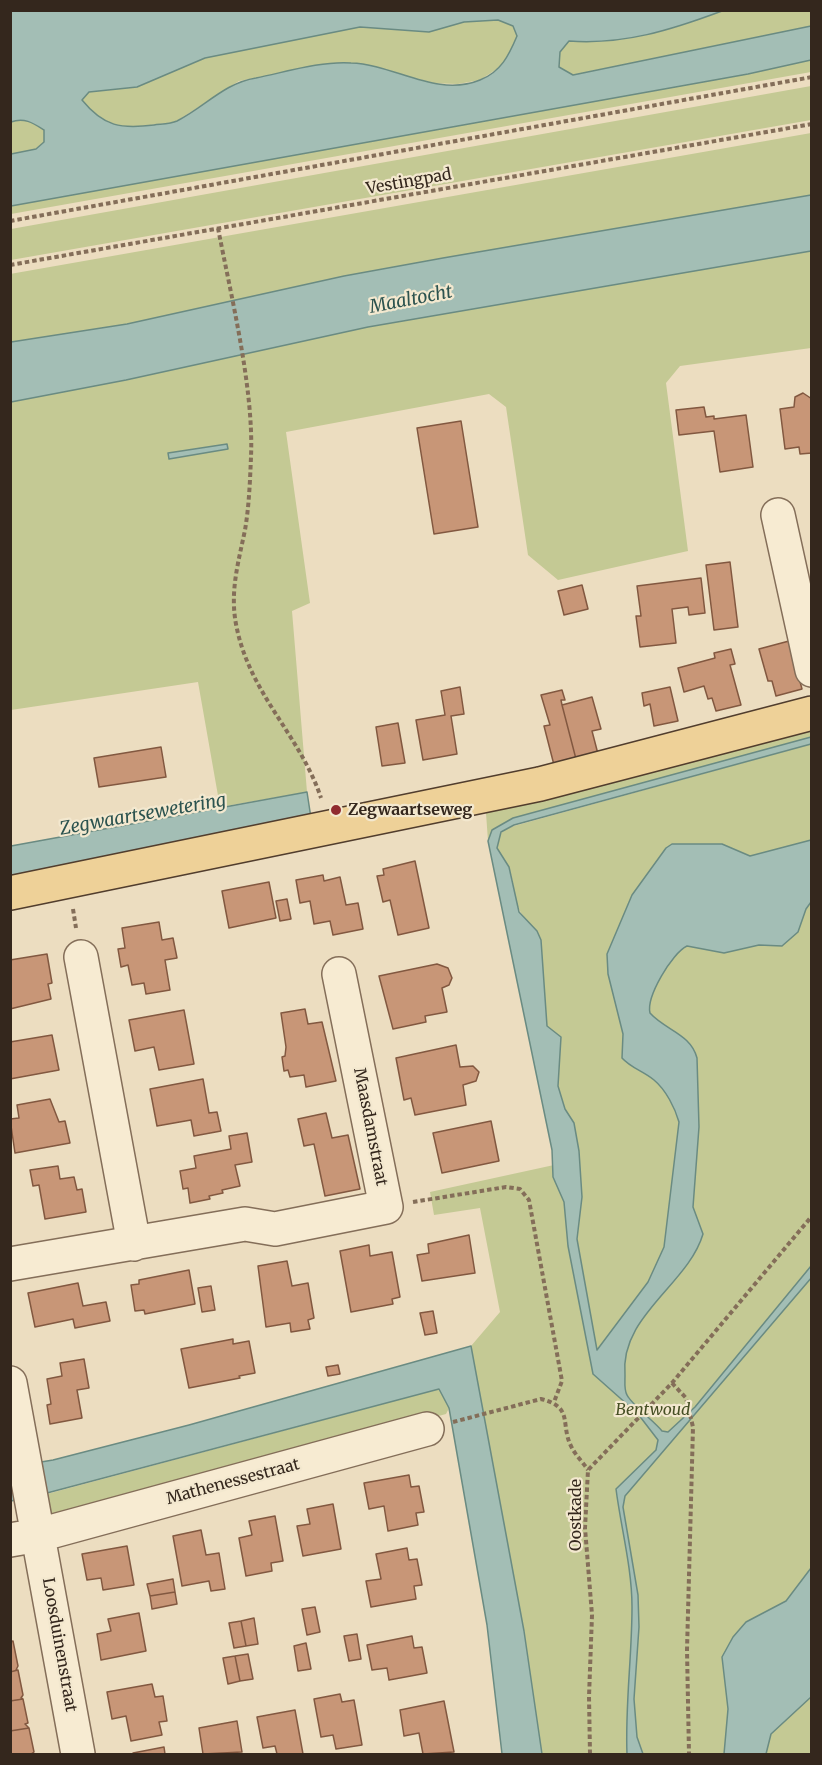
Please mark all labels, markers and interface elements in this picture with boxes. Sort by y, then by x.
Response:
street label: Vestingpad [365,165,453,199]
water label: Maaltocht [368,281,454,319]
water label: Zegwaartsewetering [58,790,228,840]
place label: Zegwaartseweg [348,800,472,820]
marker: Zegwaartseweg [329,803,343,817]
street label: Maasdamstraat [349,1066,391,1188]
park label: Bentwoud [616,1400,690,1420]
street label: Mathenessestraat [164,1455,302,1509]
street label: Oostkade [566,1479,586,1551]
street label: Loosduinenstraat [38,1576,80,1714]

